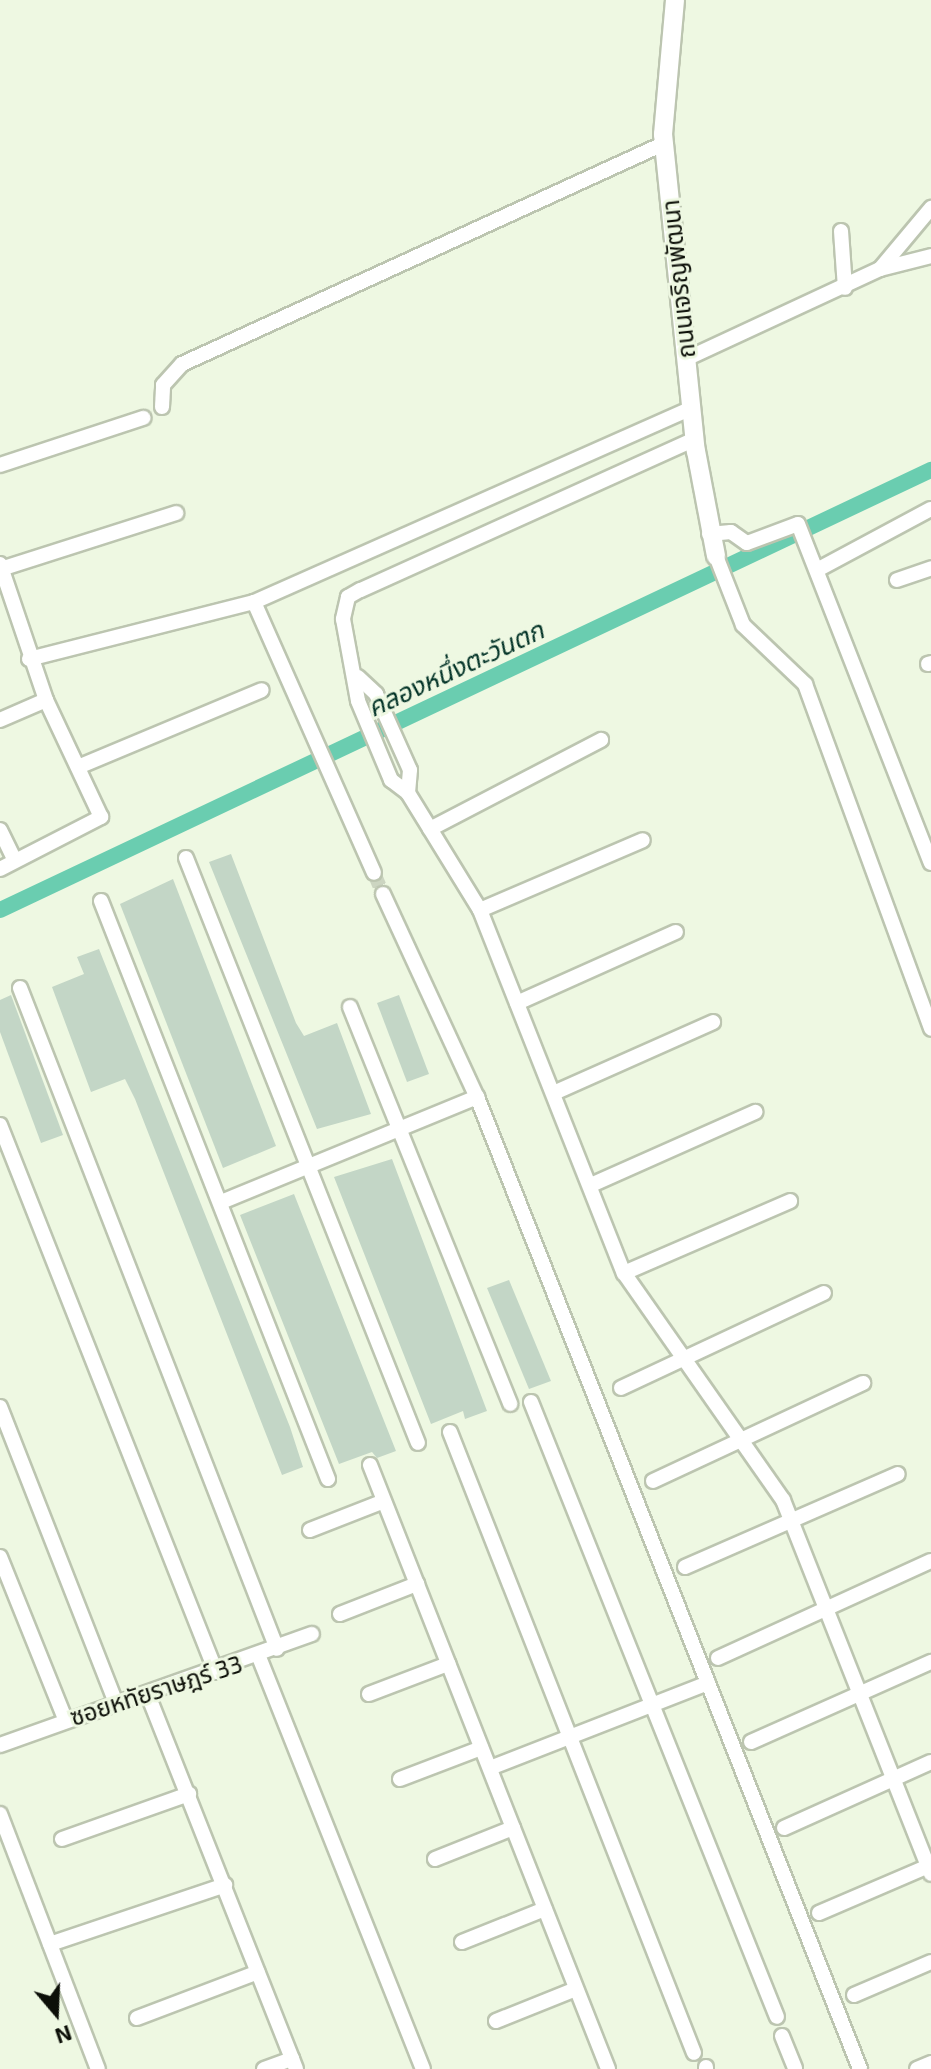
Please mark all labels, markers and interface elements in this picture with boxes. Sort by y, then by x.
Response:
street label: ถนนเจริญพัฒนา [655,198,701,360]
water label: คลองหนึ่งตะวันตก [362,613,548,723]
street label: ซอยหทัยราษฎร์ 33 [66,1649,246,1731]
north arrow [16,1973,96,2053]
text: N [52,2021,76,2051]

